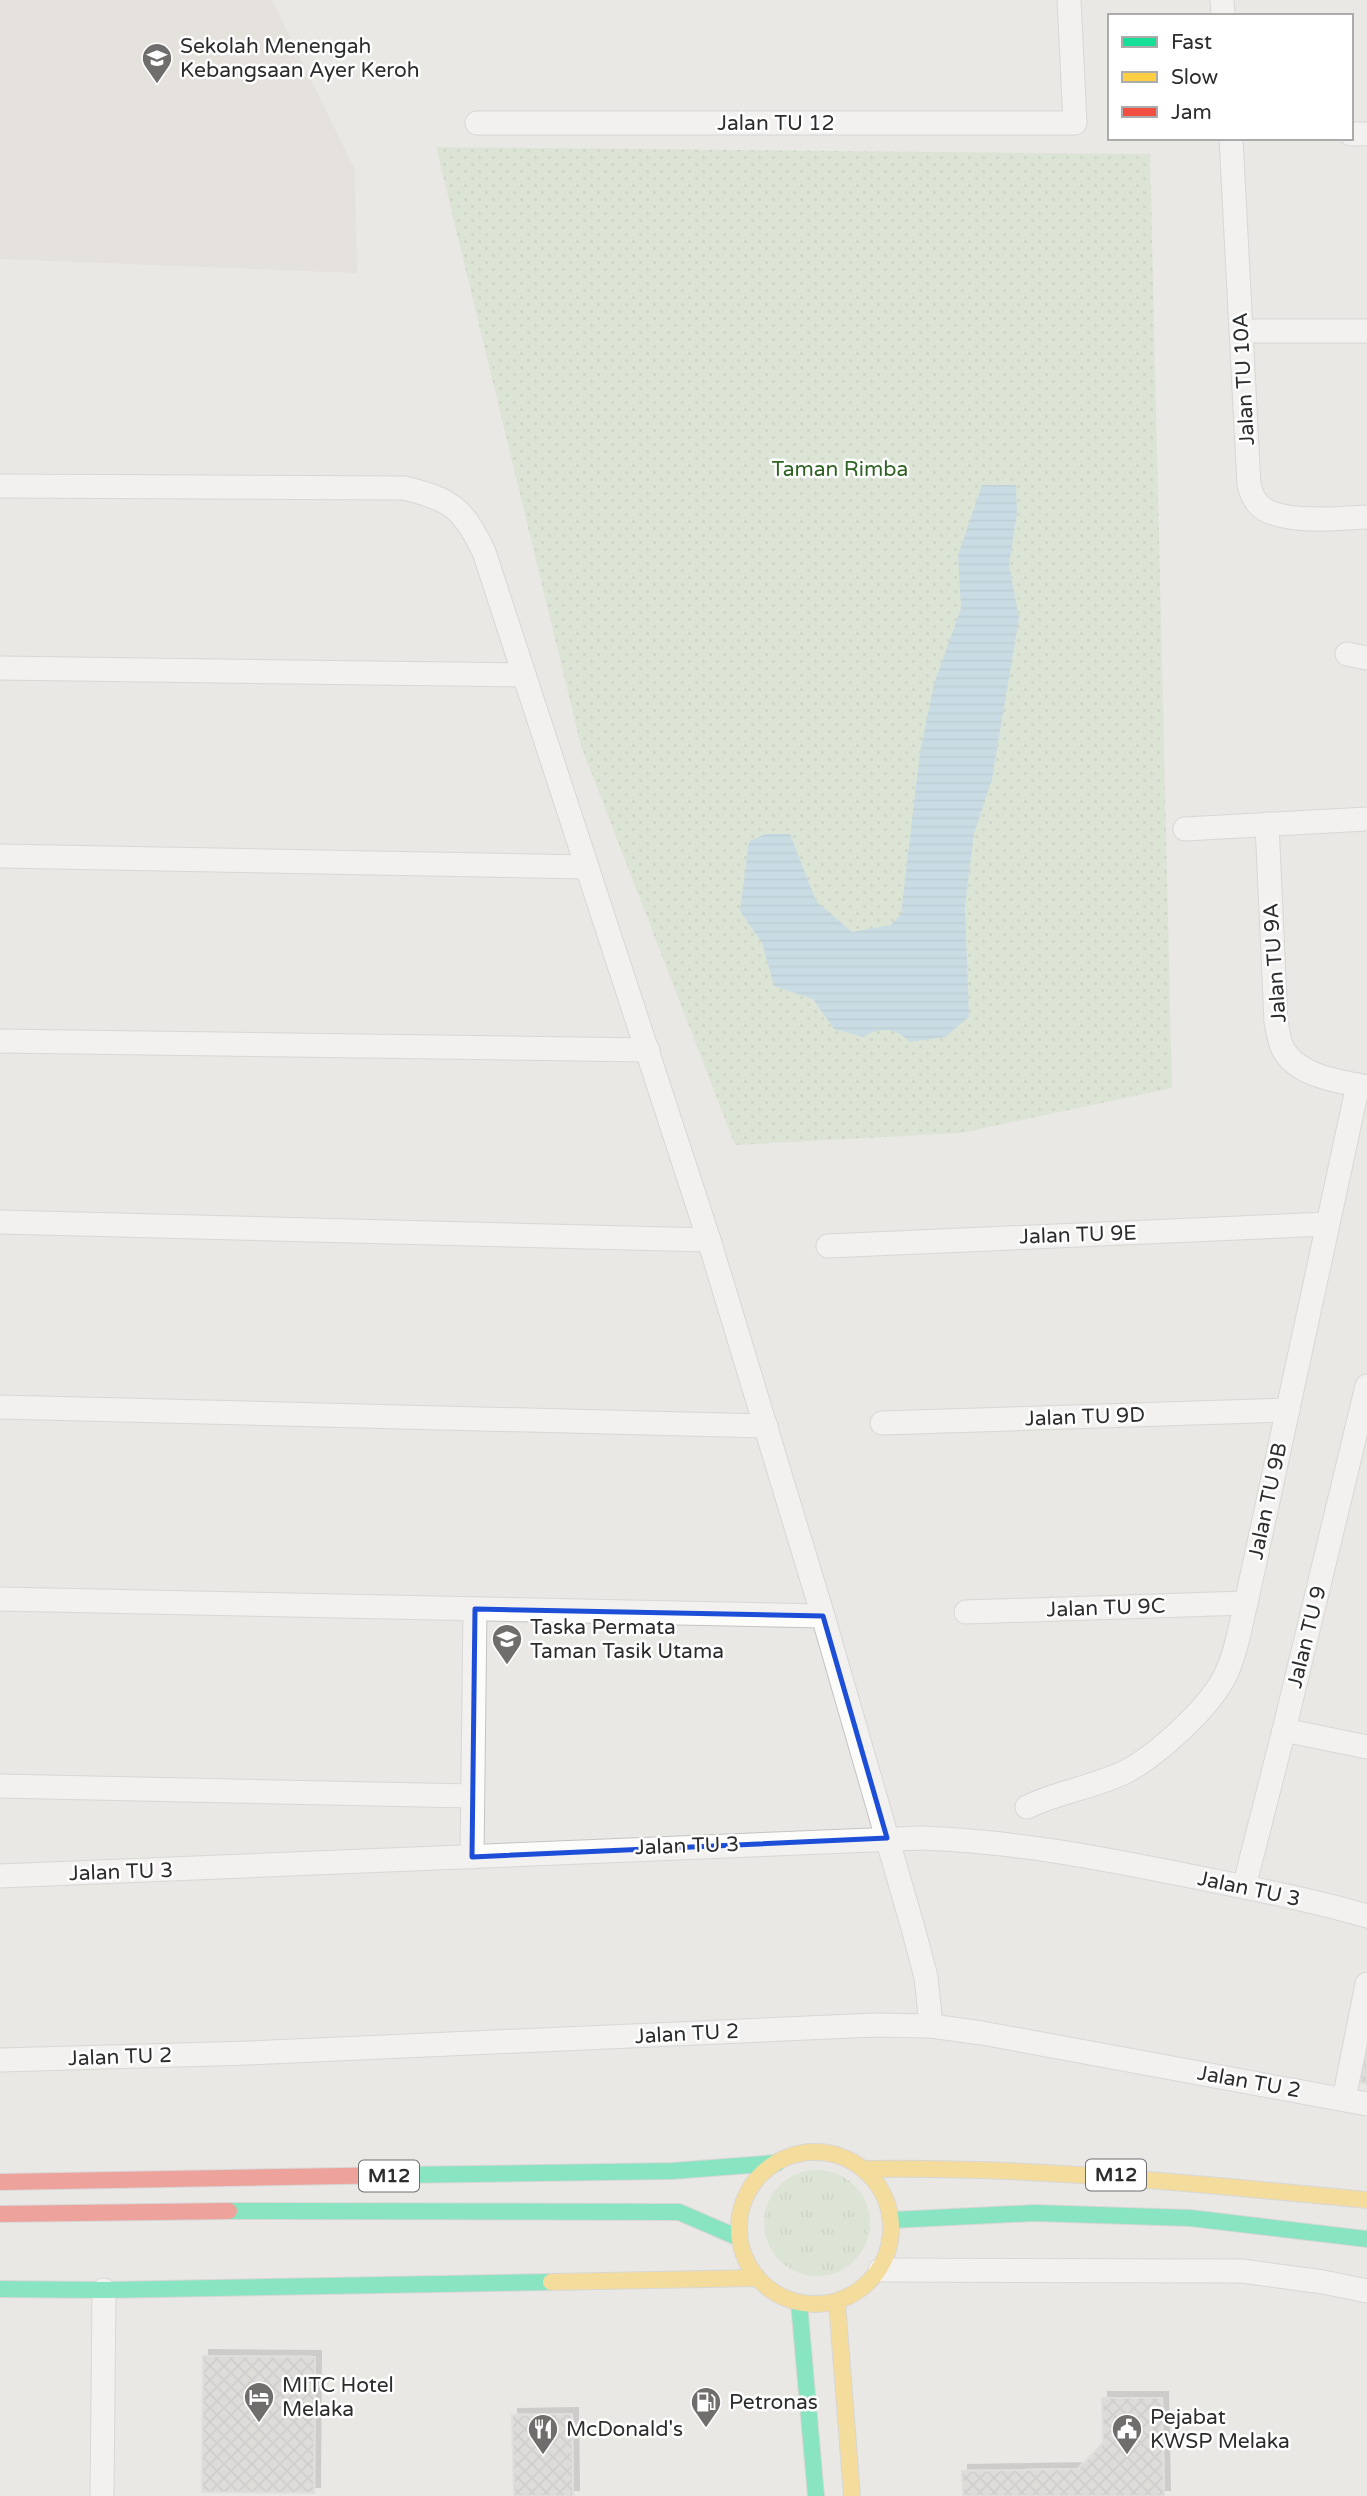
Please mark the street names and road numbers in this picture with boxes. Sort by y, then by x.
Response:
street label: Jalan TU 12 [717,111,835,136]
street label: Jalan TU 10A [1228,312,1260,446]
street label: Jalan TU 9A [1258,902,1292,1024]
street label: Jalan TU 9E [1019,1220,1137,1250]
street label: Jalan TU 9D [1025,1402,1145,1432]
street label: Jalan TU 9B [1243,1440,1293,1562]
street label: Jalan TU 9 [1282,1583,1332,1691]
street label: Jalan TU 9C [1046,1593,1166,1623]
street label: Jalan TU 3 [634,1832,740,1860]
street label: Jalan TU 3 [68,1858,174,1886]
street label: Jalan TU 3 [1195,1866,1303,1912]
street label: Jalan TU 2 [634,2019,740,2049]
street label: Jalan TU 2 [67,2043,173,2071]
street label: Jalan TU 2 [1196,2061,1302,2103]
road number: M12 [359,2160,419,2192]
road number: M12 [1086,2160,1146,2190]

